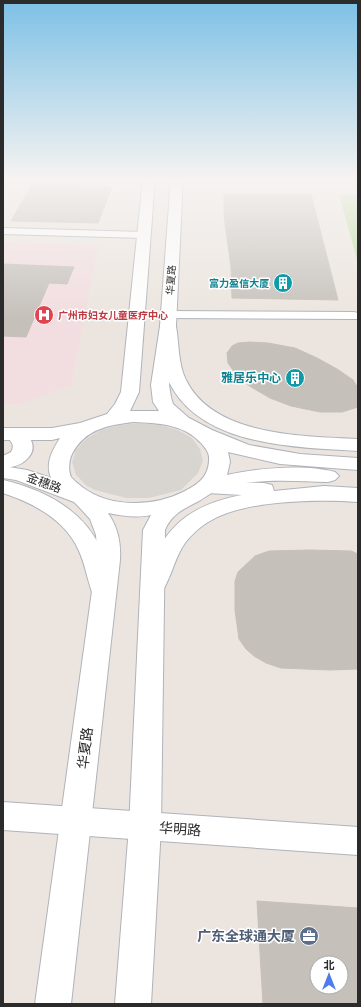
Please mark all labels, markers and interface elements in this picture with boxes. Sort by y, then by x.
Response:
street label: 华夏路 [164,265,178,295]
building icon: 富力盈信大厦 [272,272,294,294]
place label: 富力盈信大厦 [209,278,269,289]
hospital icon: 广州市妇女儿童医疗中心 [33,304,55,326]
place label: 广州市妇女儿童医疗中心 [58,309,168,321]
building icon: 雅居乐中心 [284,367,306,389]
place label: 雅居乐中心 [221,371,281,385]
street label: 金穗路 [25,470,63,496]
street label: 华夏路 [75,726,95,770]
street label: 华明路 [158,820,202,838]
office icon: 广东全球通大厦 [298,925,320,947]
place label: 广东全球通大厦 [197,928,295,944]
north arrow [309,955,349,995]
text: 北 [324,959,335,971]

